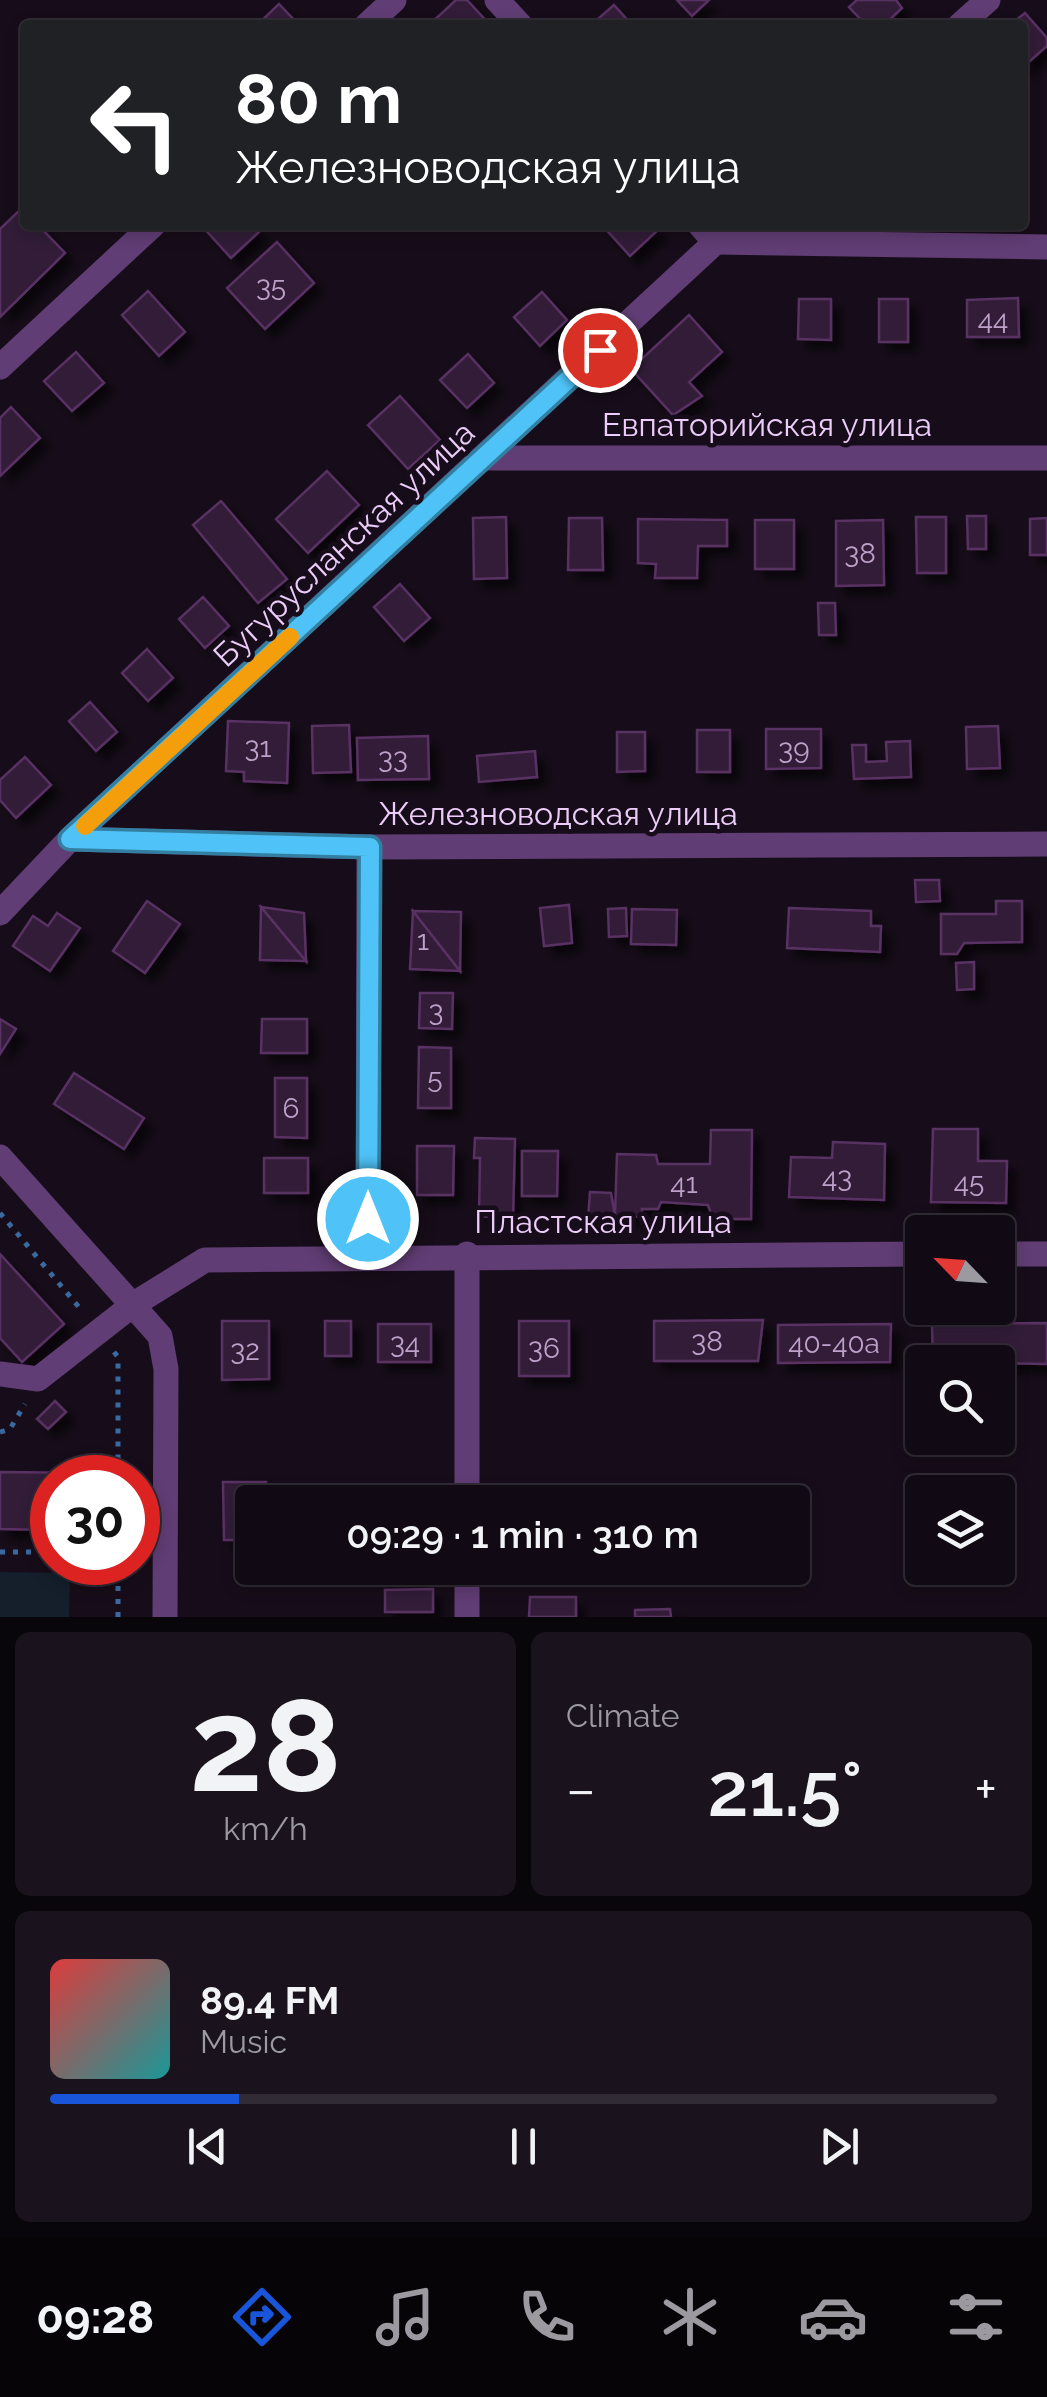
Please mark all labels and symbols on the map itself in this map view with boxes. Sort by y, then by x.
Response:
house number: 35 [256,270,286,303]
house number: 44 [978,303,1008,336]
pin [558,308,643,393]
street label: Евпаторийская улица [602,406,932,443]
street label: Бугурусланская улица [206,413,481,674]
house number: 38 [844,537,876,570]
house number: 31 [245,731,271,764]
house number: 39 [778,733,810,766]
house number: 33 [378,742,408,775]
street label: Железноводская улица [378,795,738,832]
house number: 1 [417,924,429,957]
house number: 3 [429,995,443,1028]
house number: 5 [427,1062,443,1095]
house number: 6 [283,1092,299,1125]
house number: 43 [822,1161,852,1194]
house number: 45 [954,1166,984,1199]
position arrow [316,1167,420,1271]
house number: 41 [670,1167,698,1200]
street label: Пластская улица [474,1203,732,1240]
north arrow [905,1215,1015,1325]
house number: 38 [691,1325,723,1358]
house number: 34 [390,1327,420,1360]
house number: 40-40а [788,1327,880,1360]
house number: 36 [528,1332,560,1365]
house number: 32 [230,1334,260,1367]
speed limit sign: 30 [30,1455,160,1585]

